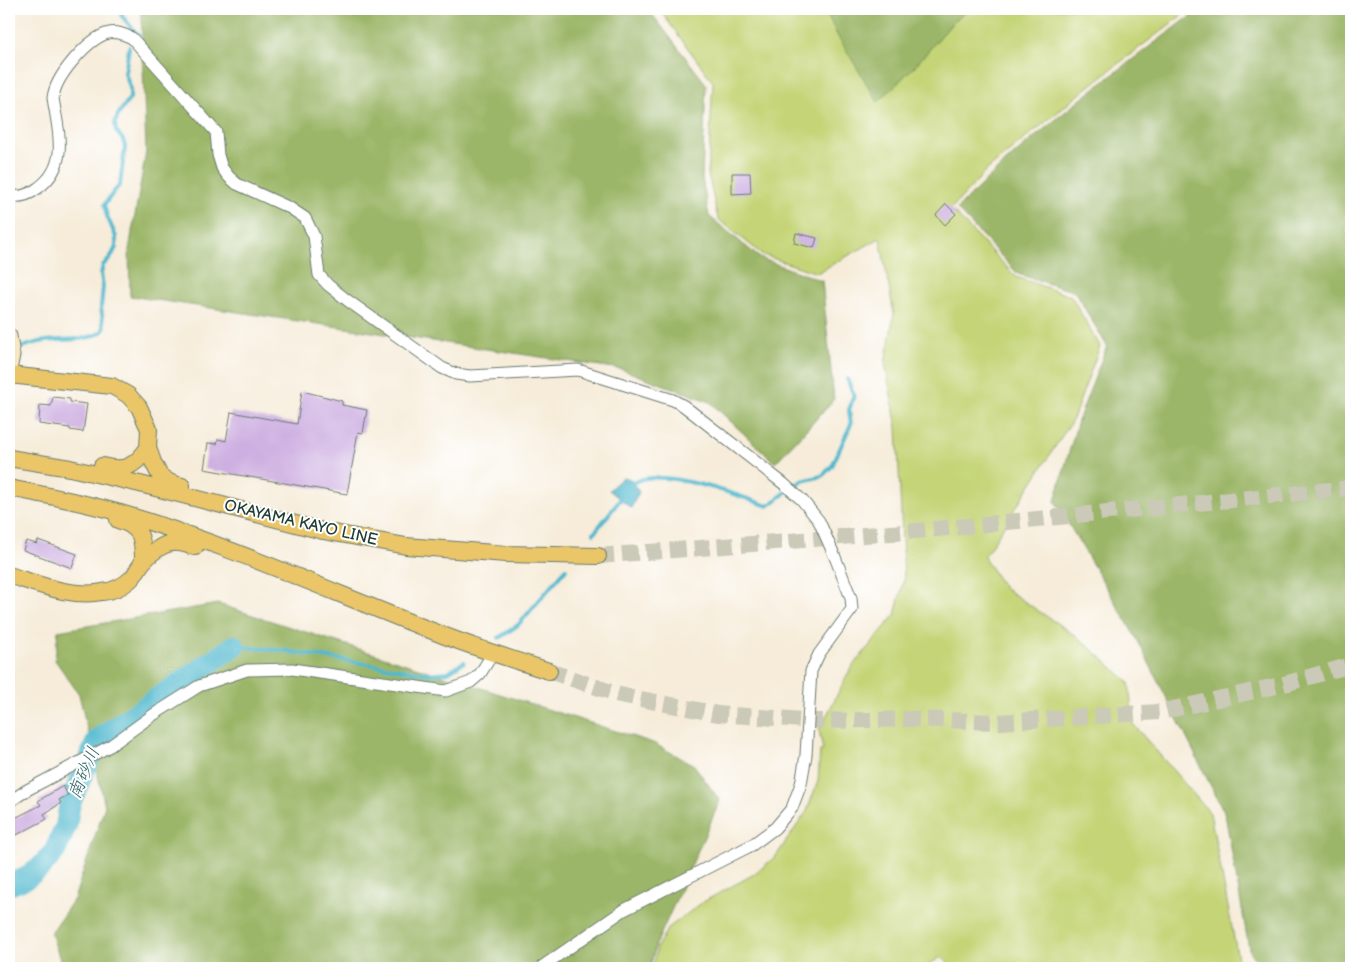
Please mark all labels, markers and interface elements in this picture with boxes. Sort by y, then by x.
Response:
street label: OKAYAMA KAYO LINE [222,496,380,550]
water label: 南砂川 [64,744,104,802]

